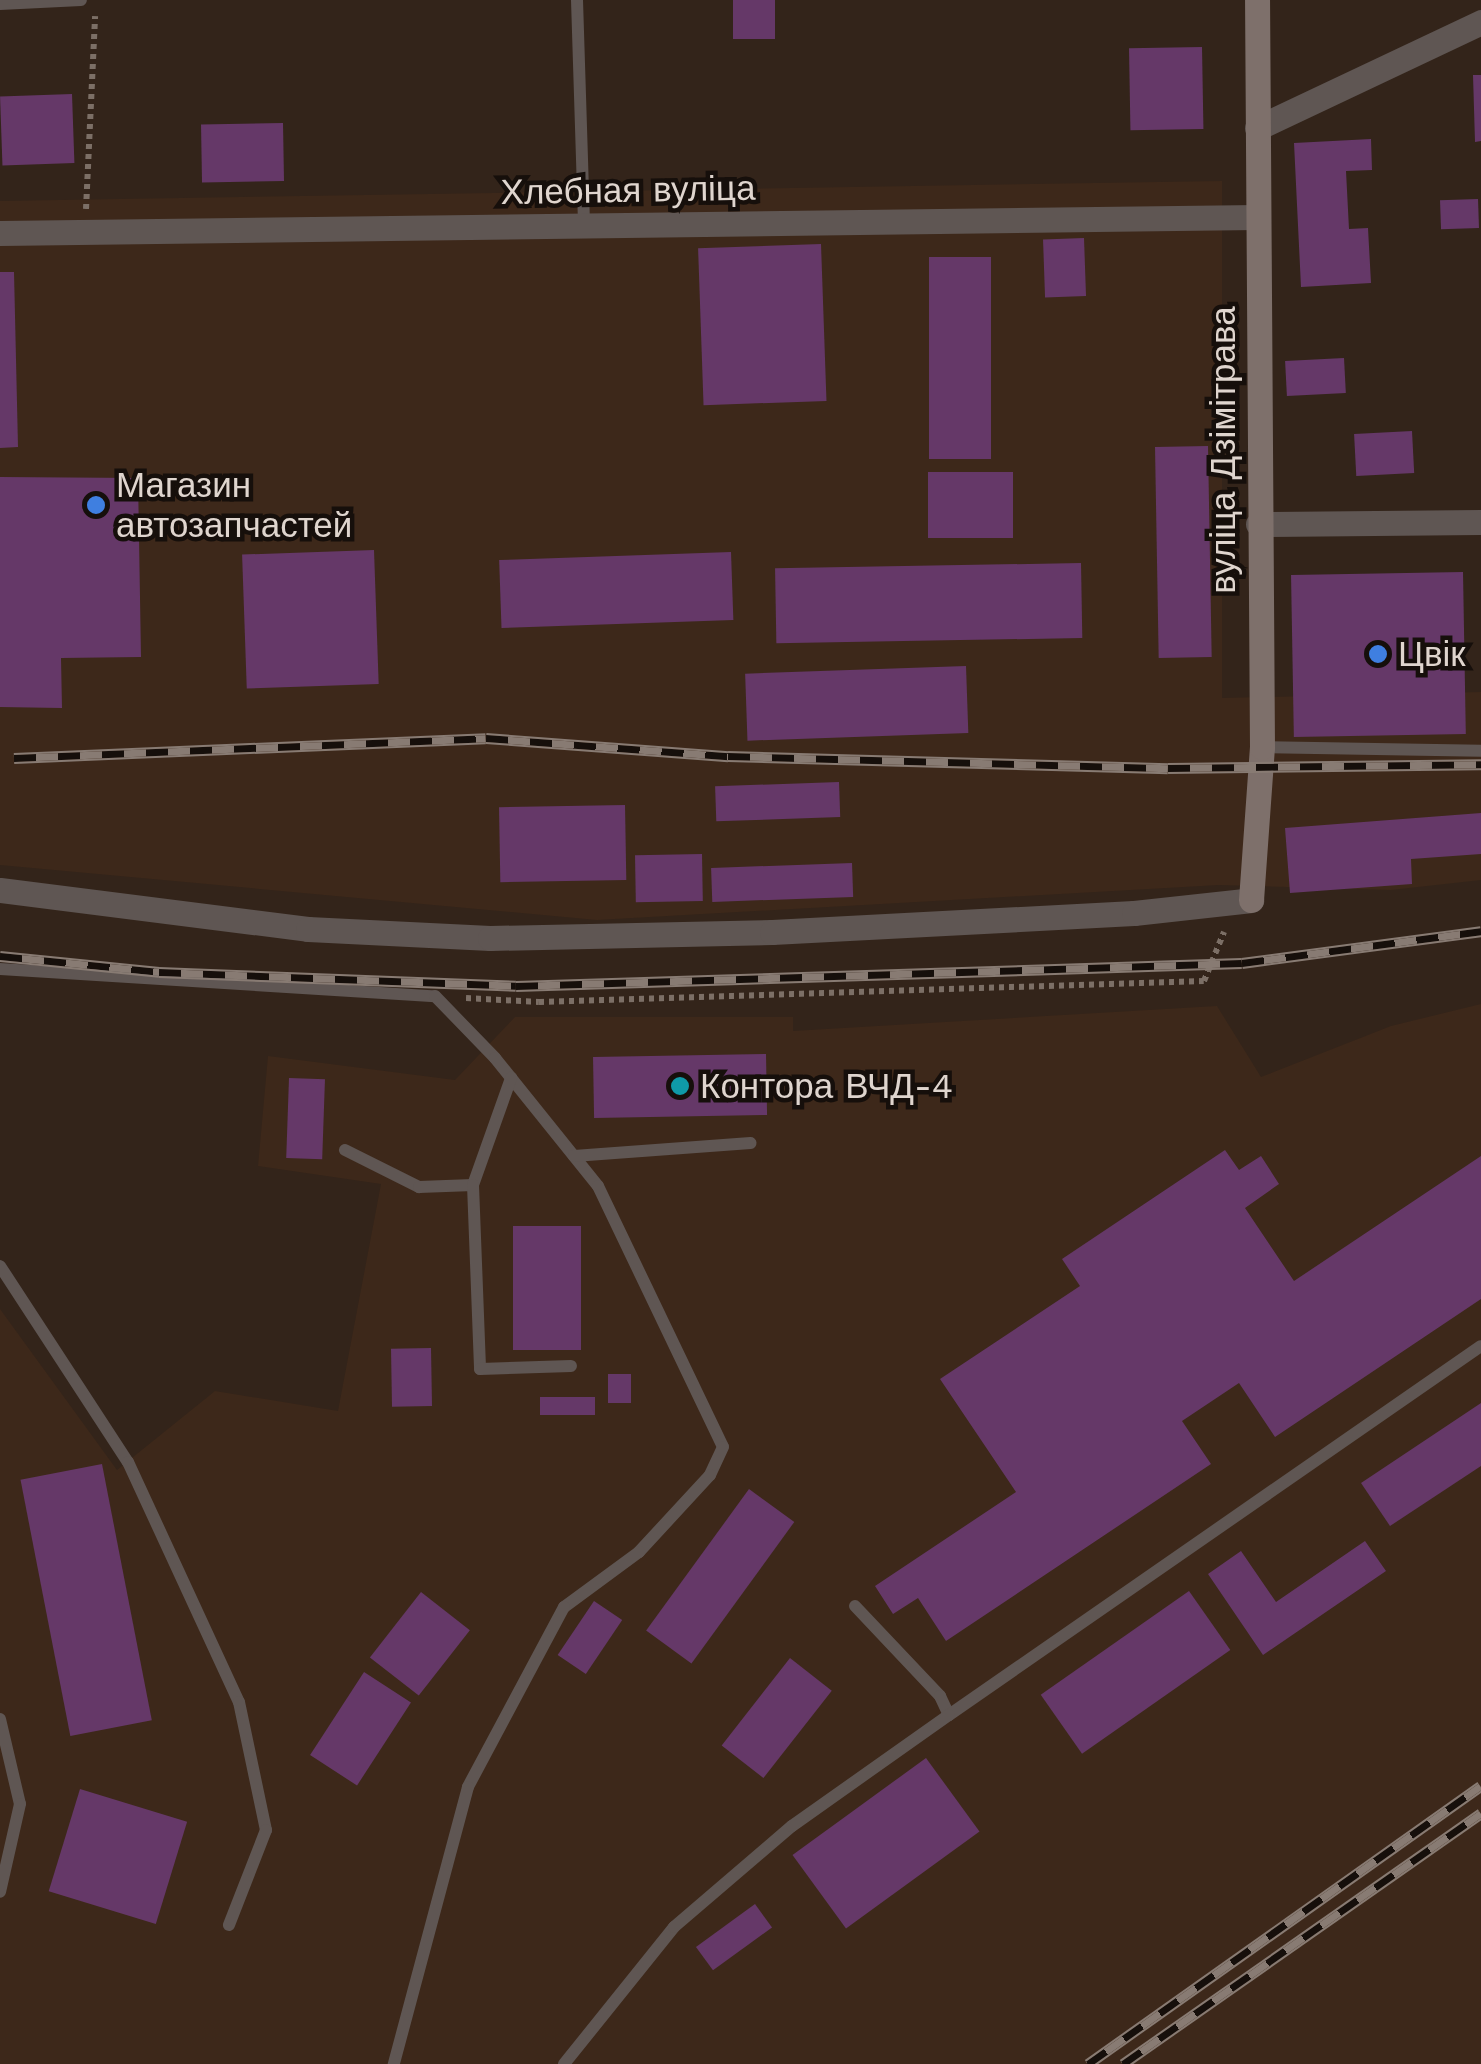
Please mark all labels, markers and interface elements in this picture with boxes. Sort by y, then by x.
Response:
street label: Хлебная вуліца [500,167,756,213]
street label: вуліца Дзімітрава [1202,306,1244,594]
place label: Магазин автозапчастей [116,464,352,546]
marker: Магазин автозапчастей [85,494,107,516]
place label: Цвік [1398,633,1466,675]
marker: Цвік [1367,643,1389,665]
place label: Контора ВЧД-4 [700,1065,953,1107]
marker: Контора ВЧД-4 [669,1075,691,1097]

